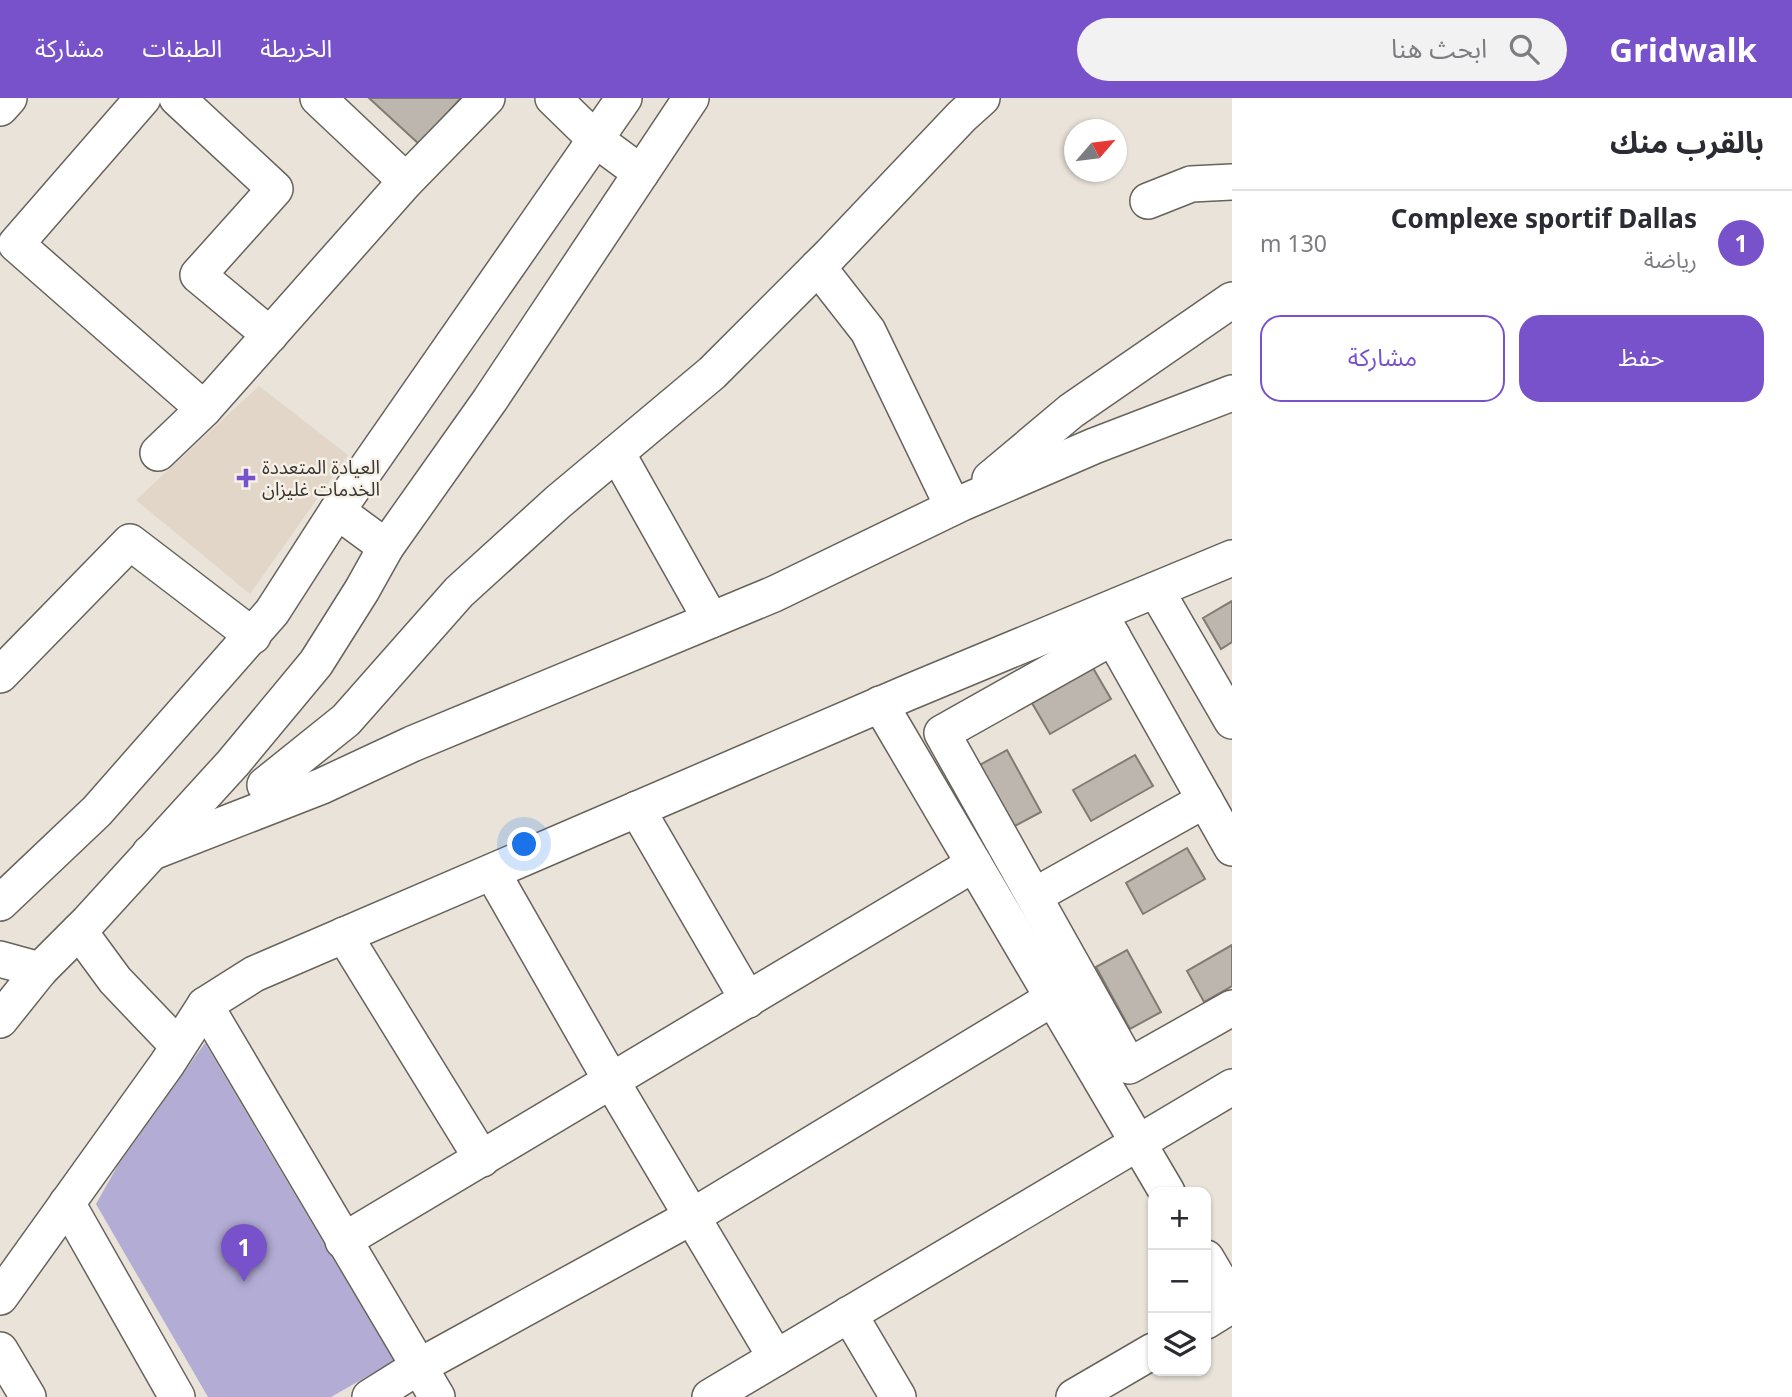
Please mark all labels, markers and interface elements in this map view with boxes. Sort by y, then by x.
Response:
search box [1077,18,1567,81]
text: Gridwalk [1609,27,1757,72]
text: ابحث هنا [1391,30,1487,66]
icon: search [1505,30,1543,68]
text: مشاركة [35,31,104,64]
text: الطبقات [142,31,222,64]
text: الخريطة [260,31,332,64]
north arrow [1064,119,1127,182]
text: بالقرب منك [1610,121,1764,162]
text: Complexe sportif Dallas [1391,200,1697,236]
text: 130 m [1260,227,1327,259]
text: 1 [1734,227,1748,259]
text: رياضة [1644,243,1697,275]
button: مشاركة [1260,315,1505,402]
button: حفظ [1519,315,1764,402]
place label: العيادة المتعددة الخدمات غليزان [262,454,380,502]
marker: العيادة المتعددة الخدمات غليزان [236,468,256,488]
your location [507,827,541,861]
map controls [1148,1187,1211,1376]
button: + [1148,1187,1211,1250]
pin: 1 [221,1224,267,1282]
button: − [1148,1250,1211,1313]
button: layers [1148,1313,1211,1376]

